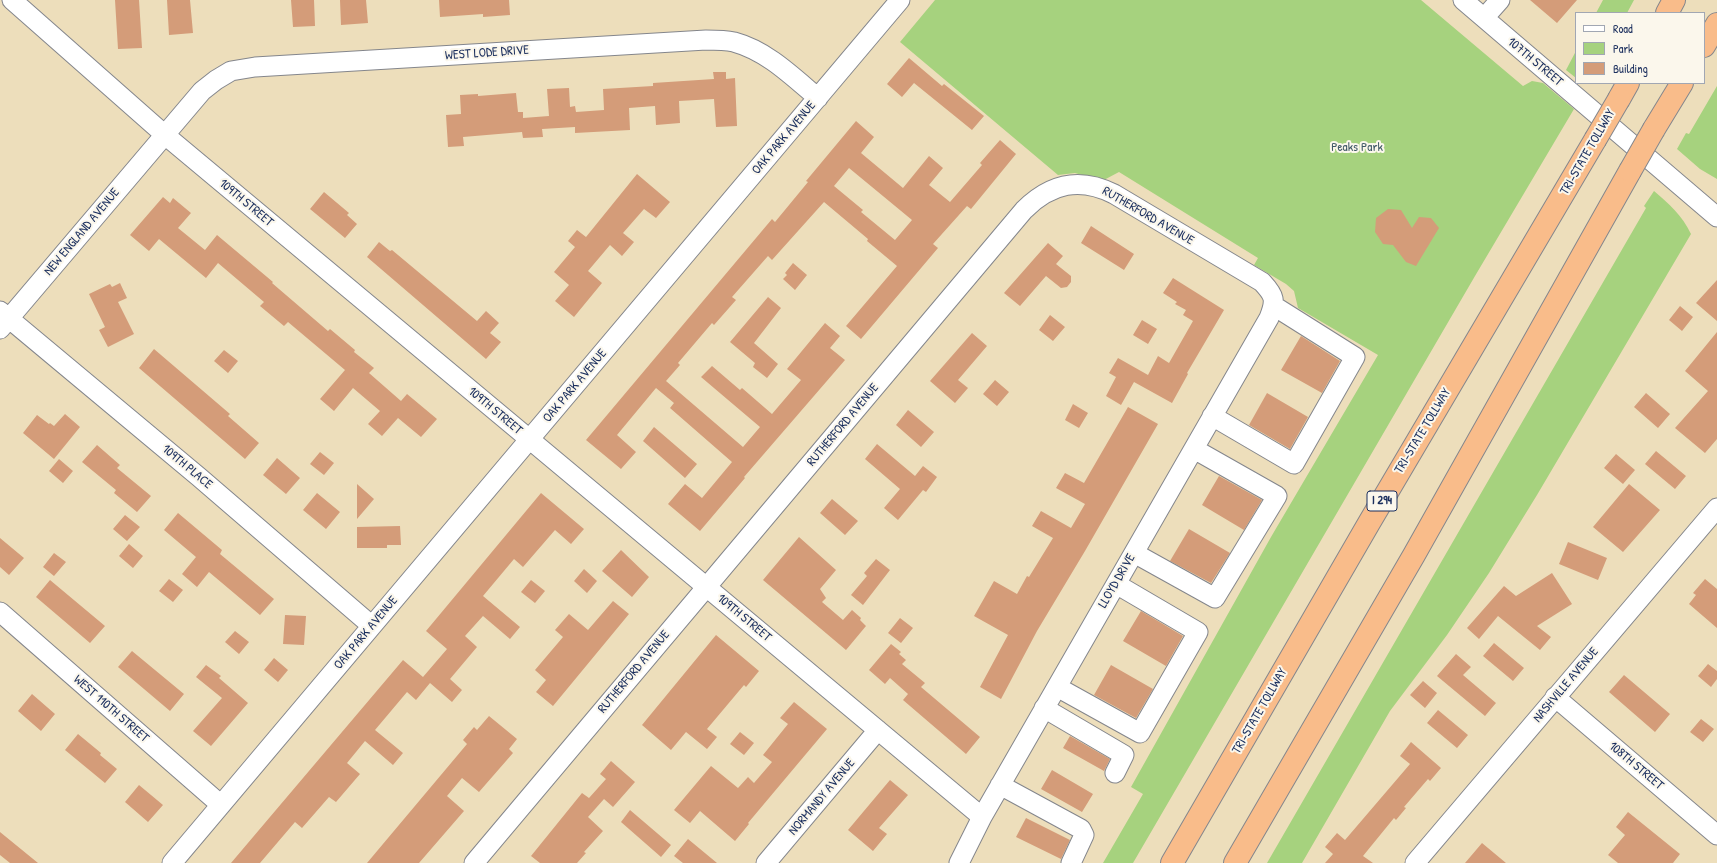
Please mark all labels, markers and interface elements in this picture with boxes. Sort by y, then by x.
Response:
legend [1575,12,1705,84]
text: Road [1613,20,1633,37]
street label: 107TH STREET [1504,34,1566,90]
text: Park [1613,40,1633,57]
street label: WEST LODE DRIVE [445,42,529,64]
text: Building [1613,60,1648,77]
street label: OAK PARK AVENUE [749,98,819,178]
street label: TRI-STATE TOLLWAY [1557,106,1619,198]
park label: Peaks Park [1331,140,1383,156]
street label: 109TH STREET [216,176,276,230]
street label: RUTHERFORD AVENUE [1099,183,1197,249]
street label: NEW ENGLAND AVENUE [41,185,123,279]
street label: OAK PARK AVENUE [540,346,610,426]
street label: RUTHERFORD AVENUE [804,380,882,470]
street label: 109TH STREET [465,384,525,438]
street label: TRI-STATE TOLLWAY [1391,386,1455,476]
street label: 109TH PLACE [159,441,215,493]
road number: I 294 [1367,491,1397,511]
street label: LLOYD DRIVE [1095,551,1139,611]
street label: 109TH STREET [714,591,774,645]
street label: OAK PARK AVENUE [331,593,401,673]
street label: RUTHERFORD AVENUE [595,627,673,717]
street label: NASHVILLE AVENUE [1530,644,1602,726]
street label: TRI-STATE TOLLWAY [1229,665,1291,757]
street label: WEST 110TH STREET [70,672,152,746]
street label: 108TH STREET [1605,739,1667,793]
street label: NORMANDY AVENUE [785,756,859,838]

